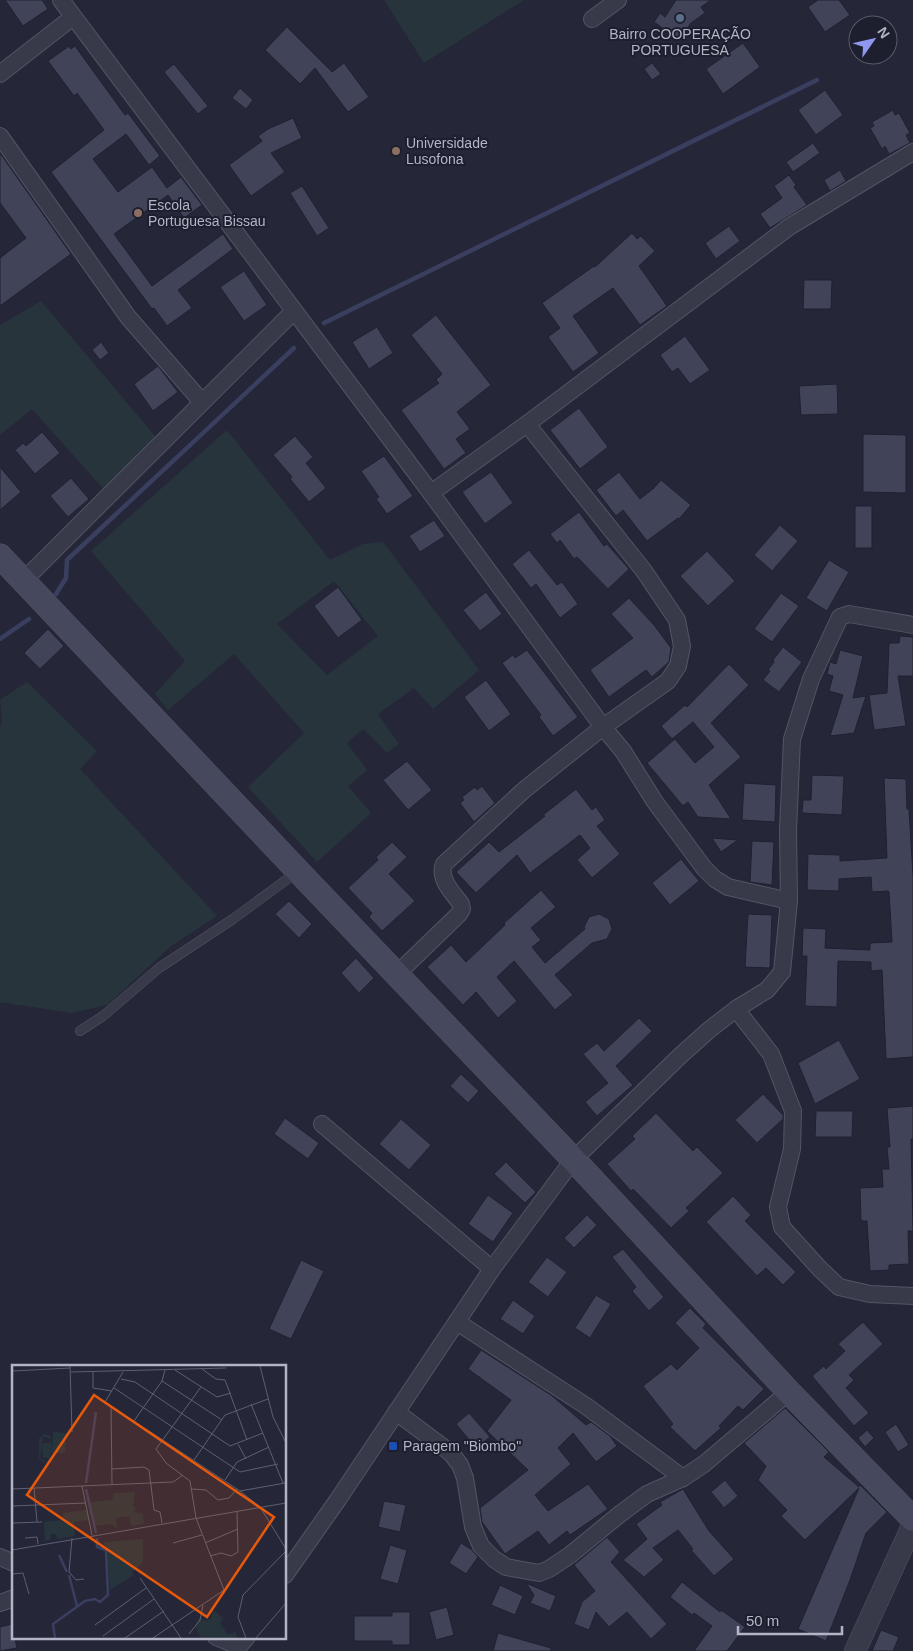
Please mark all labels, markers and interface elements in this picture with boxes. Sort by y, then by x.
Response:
marker: Bairro COOPERAÇÃO PORTUGUESA [674,12,686,24]
north arrow [848,15,898,65]
text: N [874,24,893,41]
place label: Bairro COOPERAÇÃO PORTUGUESA [609,26,751,58]
place label: Universidade Lusofona [406,135,488,167]
marker: Universidade Lusofona [390,145,402,157]
place label: Escola Portuguesa Bissau [148,197,266,229]
marker: Escola Portuguesa Bissau [132,207,144,219]
inset map [12,1365,286,1638]
place label: Paragem "Biombo" [403,1438,521,1454]
marker: Paragem "Biombo" [387,1440,399,1452]
scale bar [738,1604,842,1636]
text: 50 m [746,1612,779,1629]

